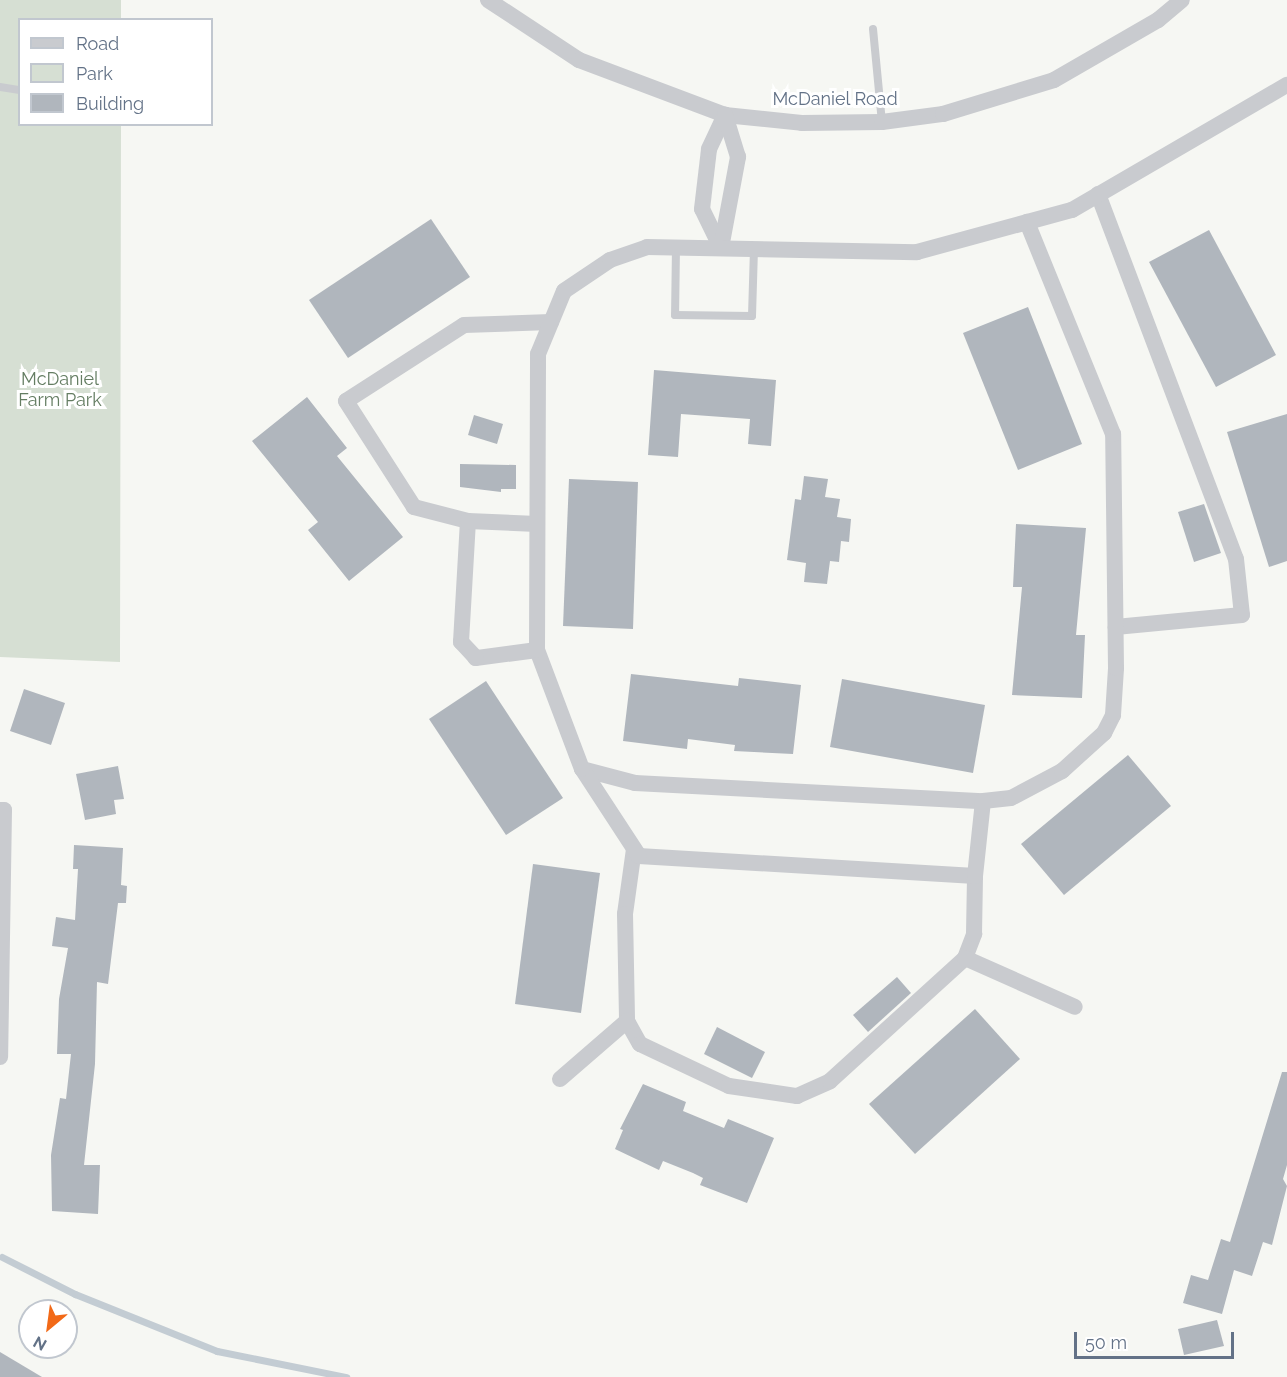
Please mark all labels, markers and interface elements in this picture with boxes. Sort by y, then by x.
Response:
legend [18,18,213,126]
text: Road [76,33,119,54]
text: Park [76,63,113,84]
street label: McDaniel Road [772,88,898,110]
text: Building [76,93,144,114]
park label: McDaniel Farm Park [18,369,102,412]
north arrow [18,1299,78,1359]
scale bar [1077,1320,1238,1358]
text: N [30,1332,50,1355]
text: 50 m [1085,1332,1127,1353]

